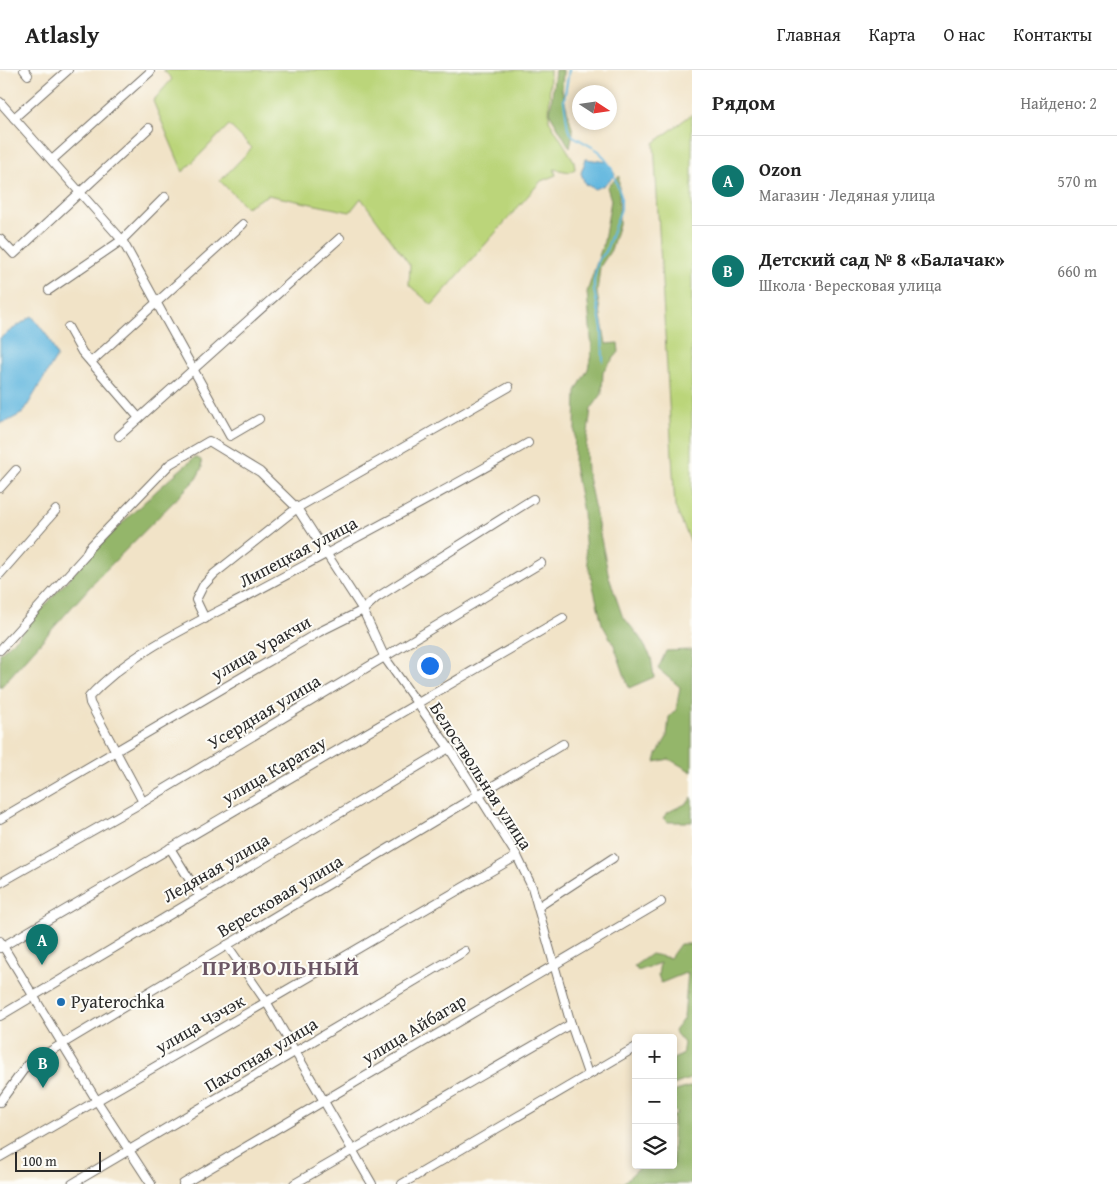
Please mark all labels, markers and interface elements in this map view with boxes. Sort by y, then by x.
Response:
text: Atlasly [25,17,99,52]
text: Главная [777,21,841,48]
text: Карта [869,21,915,48]
text: О нас [943,21,985,48]
text: Контакты [1013,21,1092,48]
north arrow [572,85,617,130]
text: Рядом [712,87,775,118]
text: Найдено: 2 [1020,91,1097,115]
text: Ozon [759,155,801,183]
text: A [723,169,733,193]
text: 570 m [1057,169,1097,193]
text: Магазин · Ледяная улица [759,183,935,207]
text: Детский сад № 8 «Балачак» [759,245,1005,273]
text: B [723,259,733,283]
text: 660 m [1057,259,1097,283]
text: Школа · Вересковая улица [759,273,942,297]
street label: Липецкая улица [234,509,362,594]
street label: улица Уракчи [205,608,316,688]
your location [417,653,443,679]
street label: Усердная улица [202,667,326,756]
street label: Белоствольная улица [423,696,540,855]
street label: улица Каратау [216,729,331,811]
street label: Ледяная улица [157,826,275,909]
street label: Вересковая улица [212,847,348,944]
pin: A [26,924,58,965]
district label: ПРИВОЛЬНЫЙ [202,951,360,983]
street label: улица Чэчэк [149,987,250,1061]
street label: улица Айбагар [355,987,471,1071]
place label: Pyaterochka [71,988,165,1015]
marker: Pyaterochka [55,996,67,1008]
street label: Пахотная улица [199,1010,323,1099]
map controls [632,1034,677,1169]
button: + [632,1034,677,1079]
pin: B [27,1047,59,1088]
button: − [632,1079,677,1124]
button: layers [632,1124,677,1169]
scale bar [15,1149,101,1172]
text: 100 m [22,1151,57,1171]

